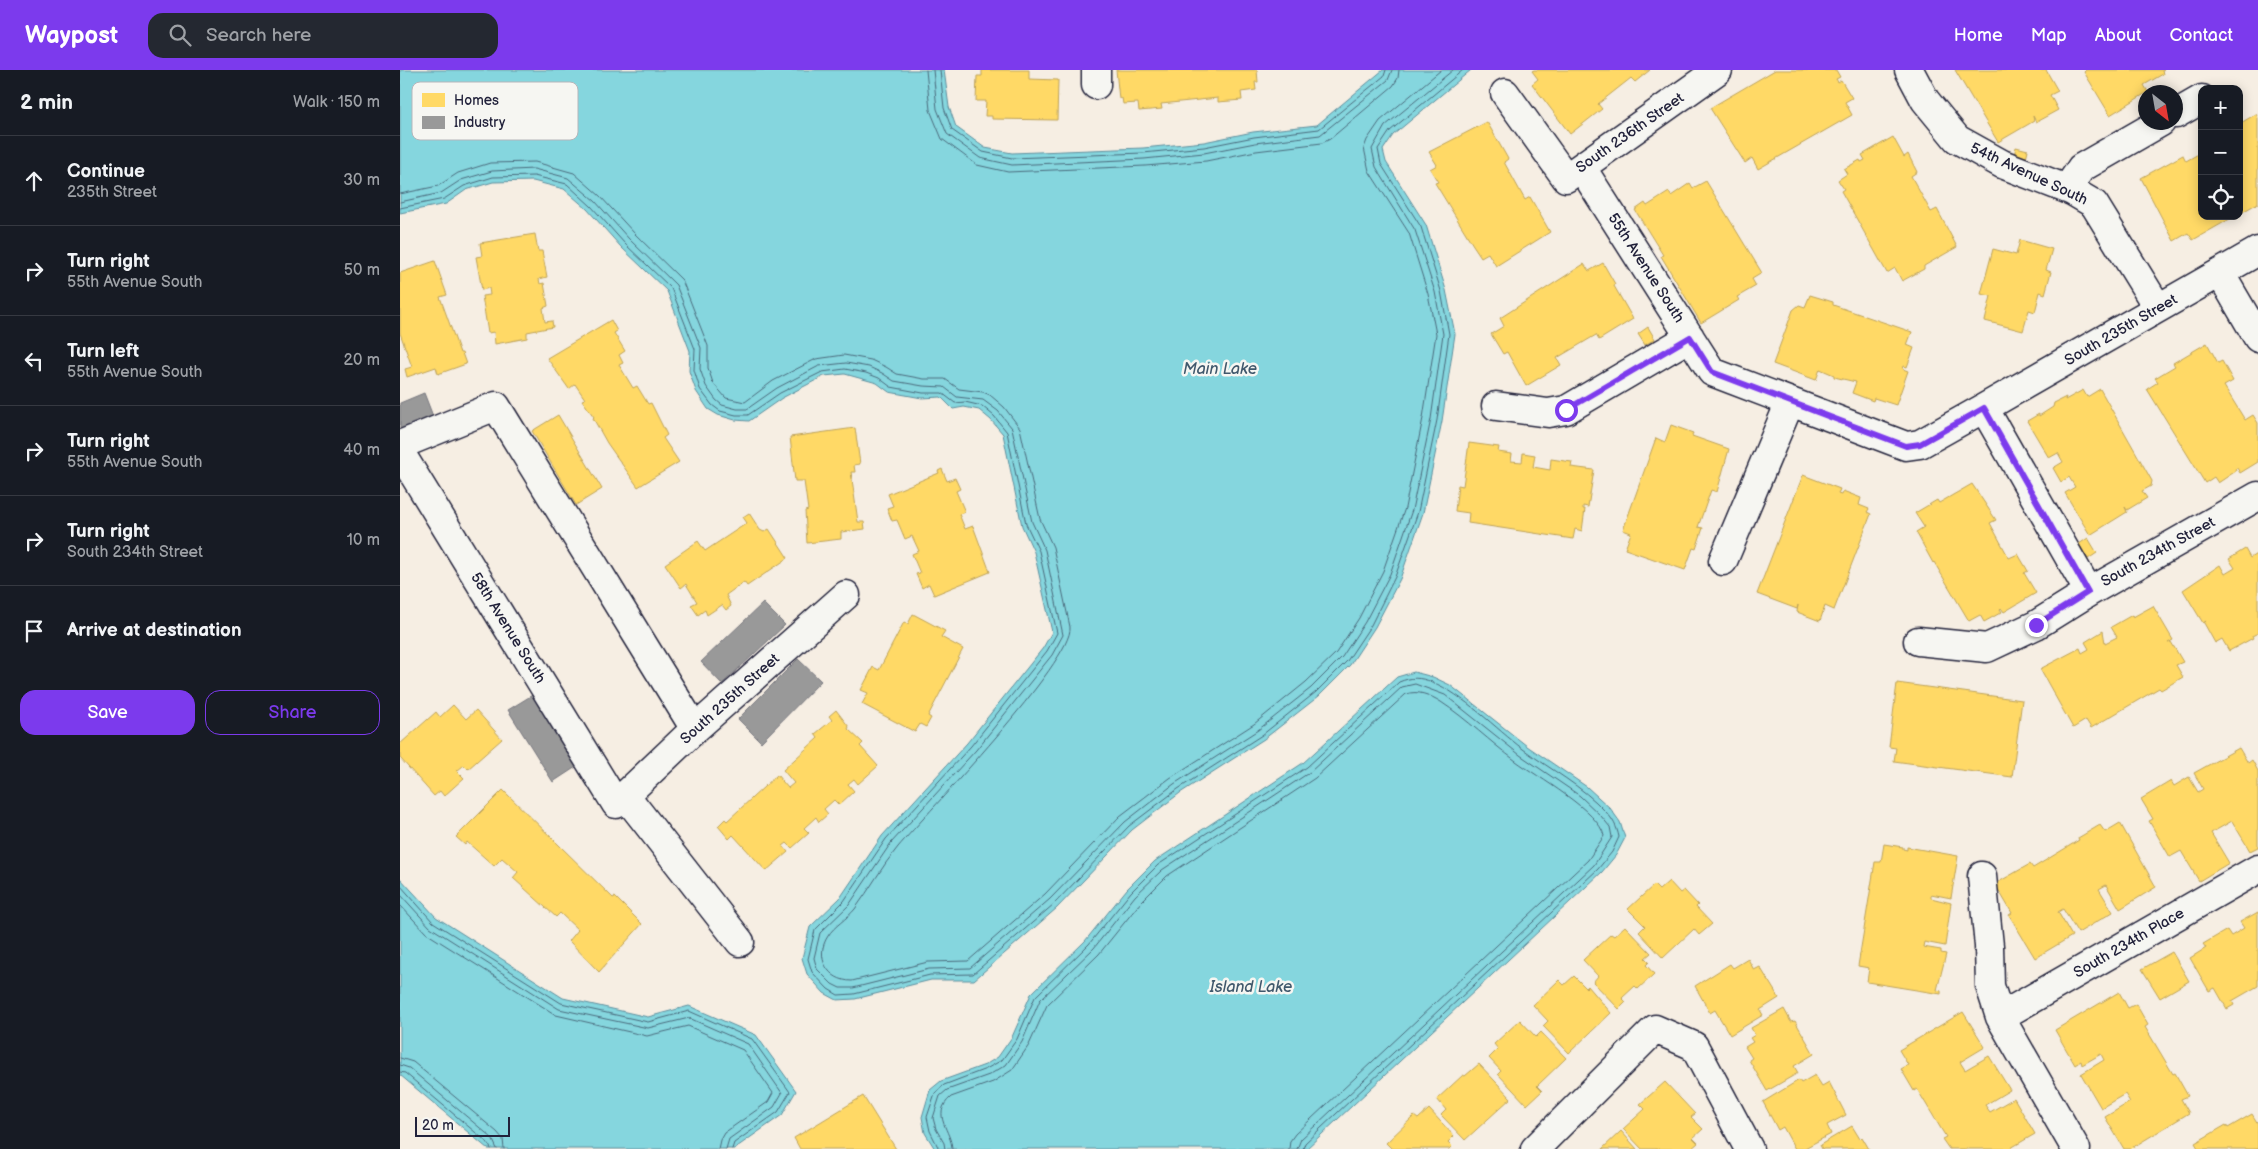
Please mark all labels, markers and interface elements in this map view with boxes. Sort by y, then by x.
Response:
search box [148,13,498,58]
text: Waypost [25,21,118,50]
icon: search [166,21,194,49]
text: Search here [206,24,311,47]
text: Home [1954,25,2003,46]
text: Map [2031,25,2067,46]
text: About [2095,25,2142,46]
text: Contact [2170,25,2233,46]
legend [412,82,578,140]
north arrow [2138,85,2183,130]
map controls [2198,85,2243,220]
button: + [2198,85,2243,130]
street label: South 236th Street [1572,88,1688,177]
text: 2 min [20,90,73,115]
text: Homes [454,92,499,109]
text: Walk · 150 m [293,93,380,112]
text: Industry [454,114,506,131]
button: − [2198,130,2243,175]
street label: 54th Avenue South [1967,138,2091,210]
text: Continue [67,160,145,183]
icon: ahead [20,167,48,195]
text: 30 m [343,171,380,190]
button: locate [2198,175,2243,220]
text: 235th Street [67,183,157,202]
street label: 55th Avenue South [1603,210,1689,326]
text: Turn right [67,250,150,273]
icon: right [20,257,48,285]
text: 50 m [344,261,380,280]
text: 55th Avenue South [67,273,202,292]
street label: South 235th Street [2061,290,2181,370]
text: Turn left [67,340,139,363]
icon: left [20,347,48,375]
text: 20 m [344,351,380,370]
water label: Main Lake [1183,360,1257,379]
text: 55th Avenue South [67,363,202,382]
route start [1555,399,1578,422]
text: Turn right [67,430,150,453]
icon: right [20,437,48,465]
text: 40 m [343,441,380,460]
text: 55th Avenue South [67,453,202,472]
street label: South 234th Street [2098,513,2219,591]
text: Turn right [67,520,150,543]
icon: right [20,527,48,555]
text: 10 m [347,531,380,550]
text: South 234th Street [67,543,203,562]
street label: 58th Avenue South [466,569,550,687]
route end [2025,614,2048,637]
icon: arrive [20,617,48,645]
text: Arrive at destination [67,619,242,642]
street label: South 235th Street [676,649,784,749]
button: Save [20,690,195,735]
button: Share [205,690,380,735]
street label: South 234th Place [2070,904,2188,982]
water label: Island Lake [1209,978,1292,997]
scale bar [415,1114,510,1137]
text: 20 m [422,1117,454,1134]

